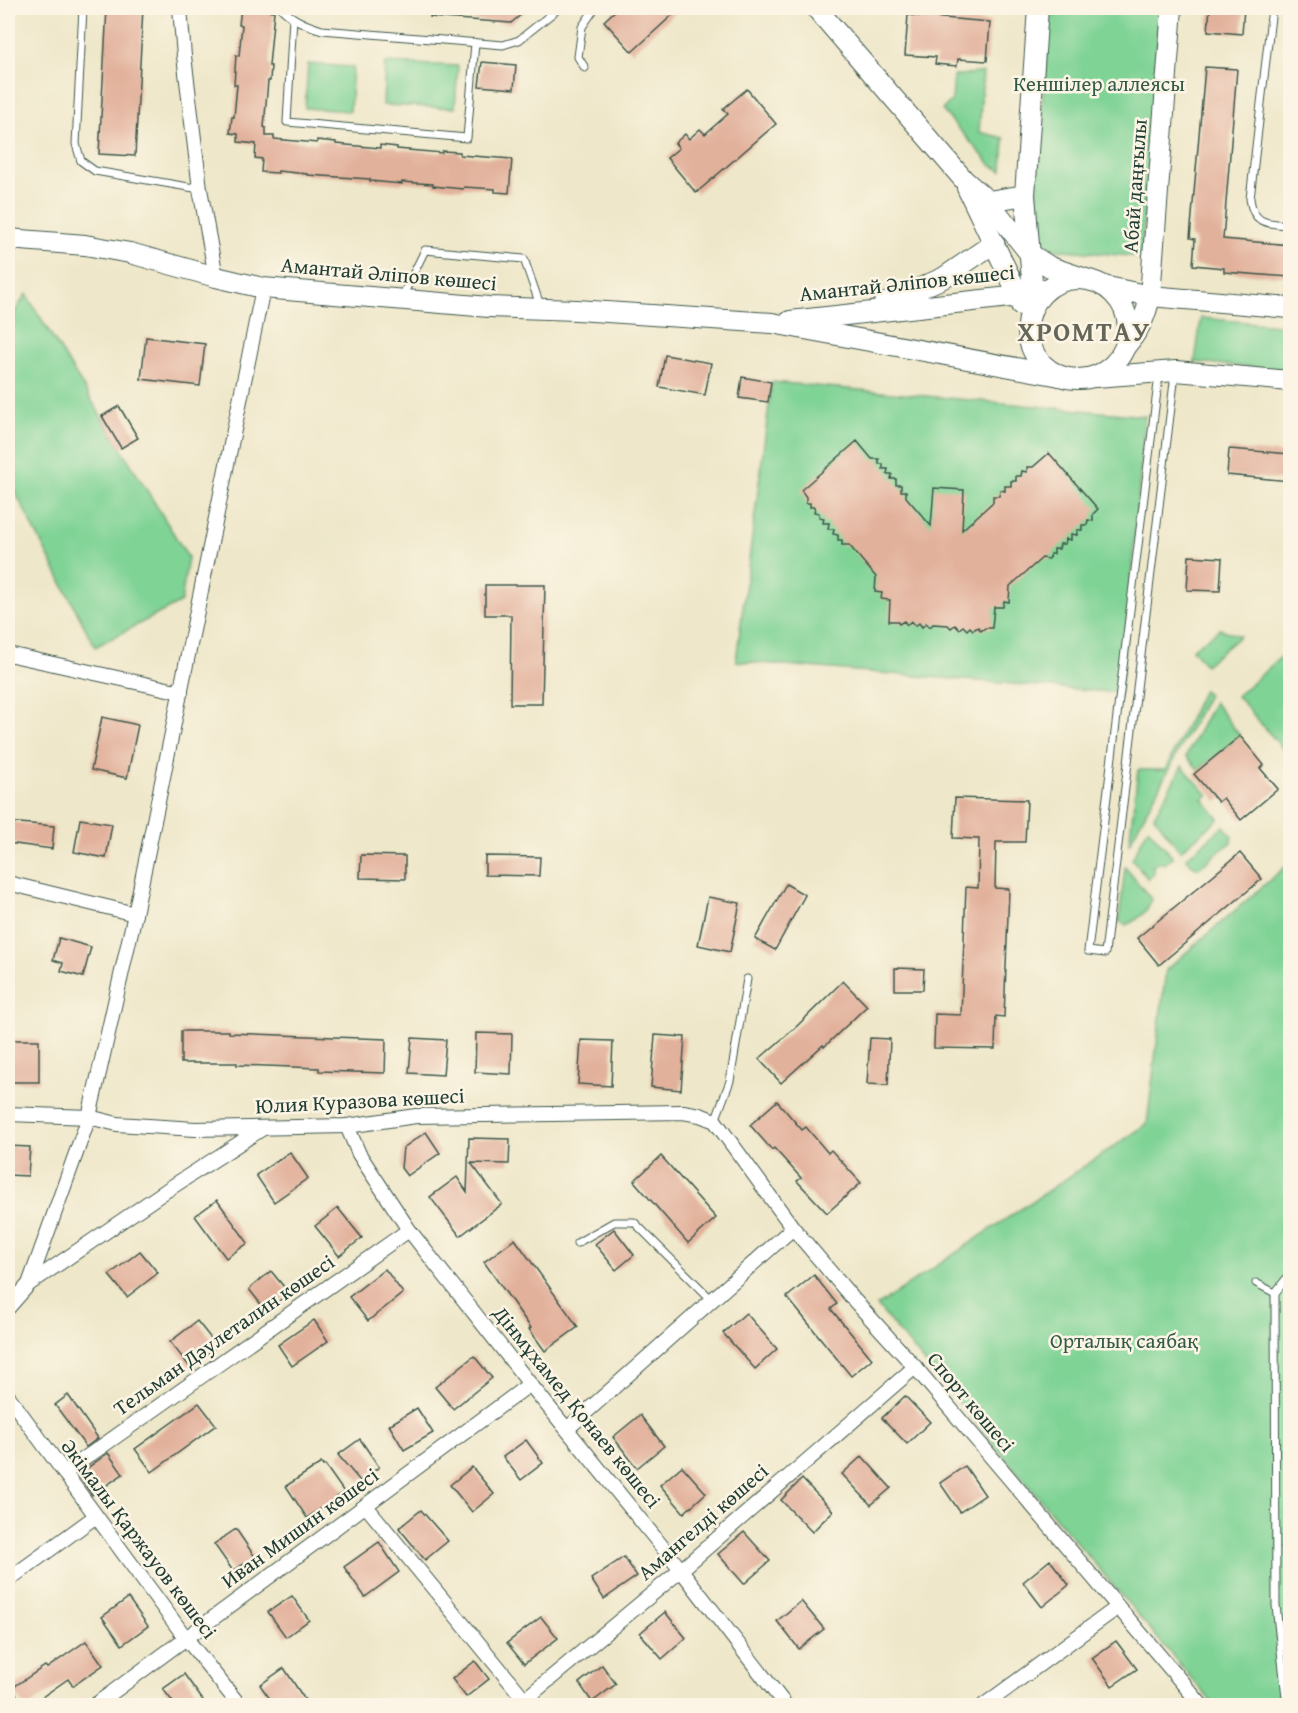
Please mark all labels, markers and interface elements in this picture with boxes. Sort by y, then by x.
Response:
park label: Кеншілер аллеясы [1013,68,1185,99]
street label: Абай даңғылы [1114,118,1155,254]
street label: Амантай Әліпов көшесі [280,249,498,298]
street label: Амантай Әліпов көшесі [798,256,1016,309]
district label: ХРОМТАУ [1018,311,1150,351]
street label: Юлия Куразова көшесі [255,1080,466,1121]
street label: Тельман Дәулеталин көшесі [107,1246,341,1423]
street label: Дінмұхамед Қонаев көшесі [485,1298,669,1515]
park label: Орталық саябақ [1050,1325,1199,1356]
street label: Спорт көшесі [920,1345,1023,1459]
street label: Әкімалы Қаржауов көшесі [54,1432,225,1645]
street label: Амангелді көшесі [630,1456,775,1587]
street label: Иван Мишин көшесі [215,1460,385,1595]

